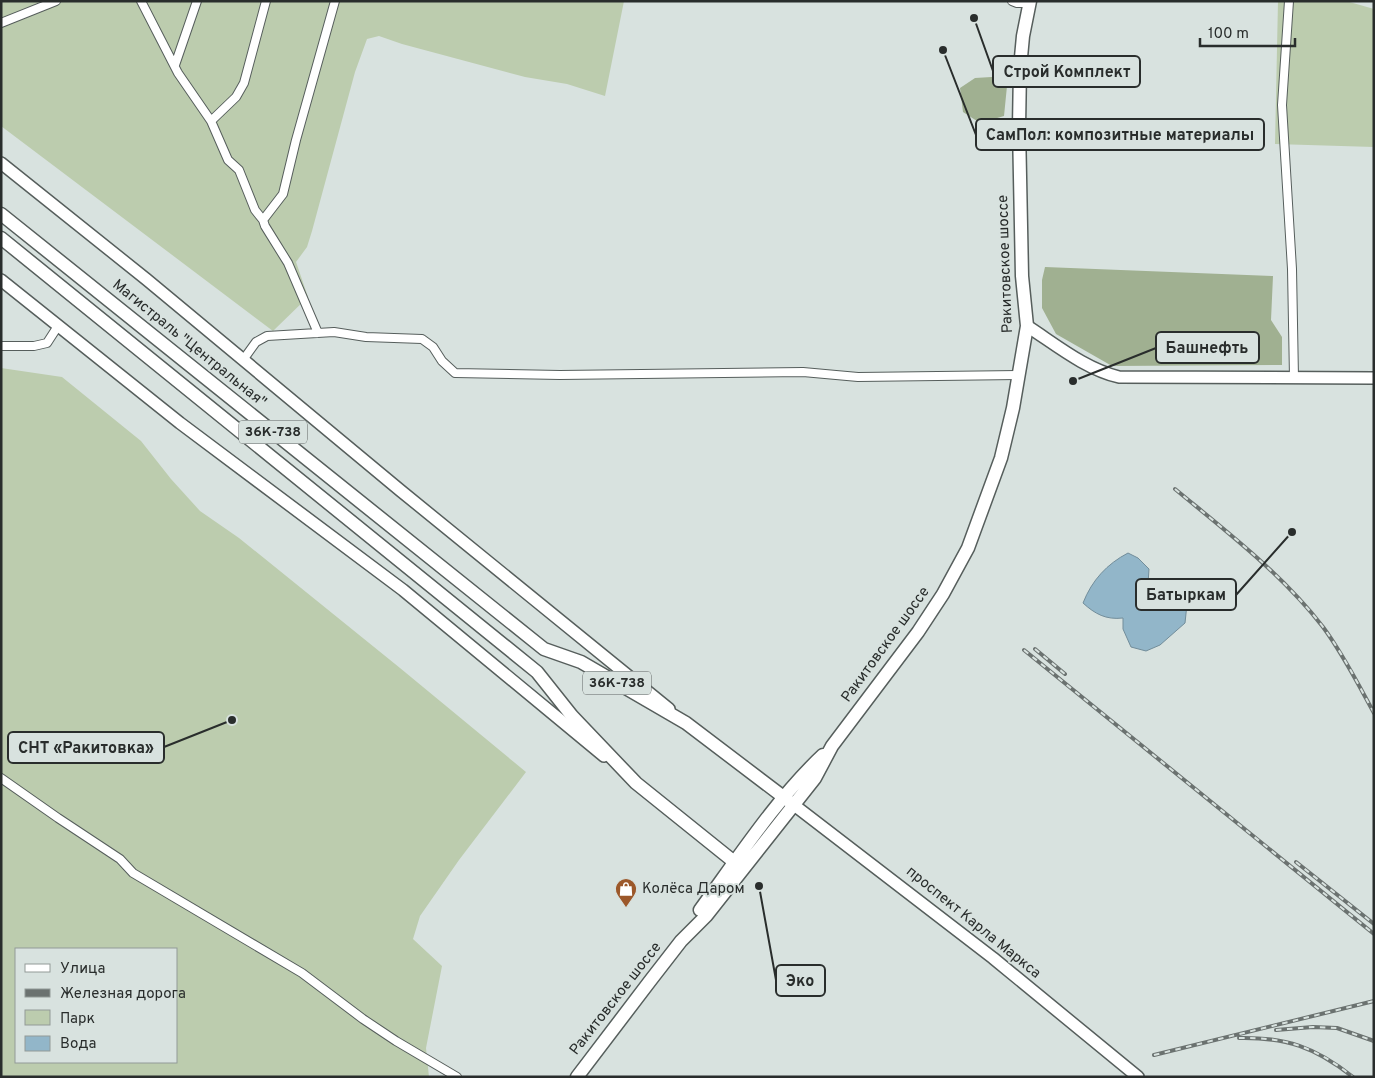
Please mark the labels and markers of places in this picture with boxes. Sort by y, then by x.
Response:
callout: Строй Комплект [993,56,1140,87]
callout: СамПол: композитные материалы [976,119,1264,150]
callout: Башнефть [1156,332,1259,363]
callout: Батыркам [1136,579,1236,610]
callout: СНТ «Ракитовка» [8,732,164,763]
shop icon: Колёса Даром [614,877,638,908]
place label: Колёса Даром [642,880,745,899]
callout: Эко [776,965,825,996]

